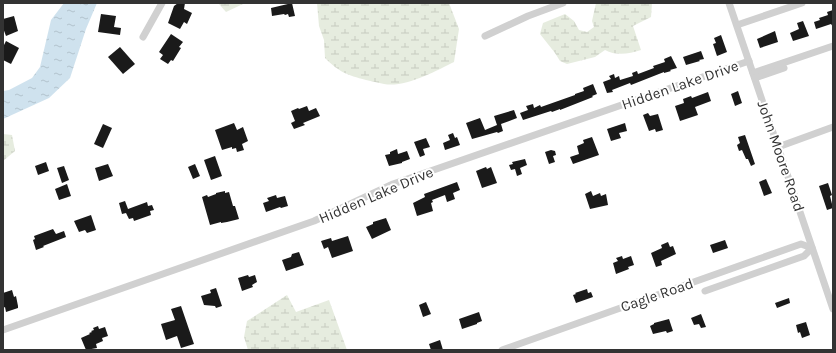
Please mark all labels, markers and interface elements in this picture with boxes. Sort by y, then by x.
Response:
street label: Hidden Lake Drive [619,57,741,113]
street label: John Moore Road [754,98,808,214]
street label: Hidden Lake Drive [316,163,436,227]
street label: Cagle Road [618,274,696,316]

